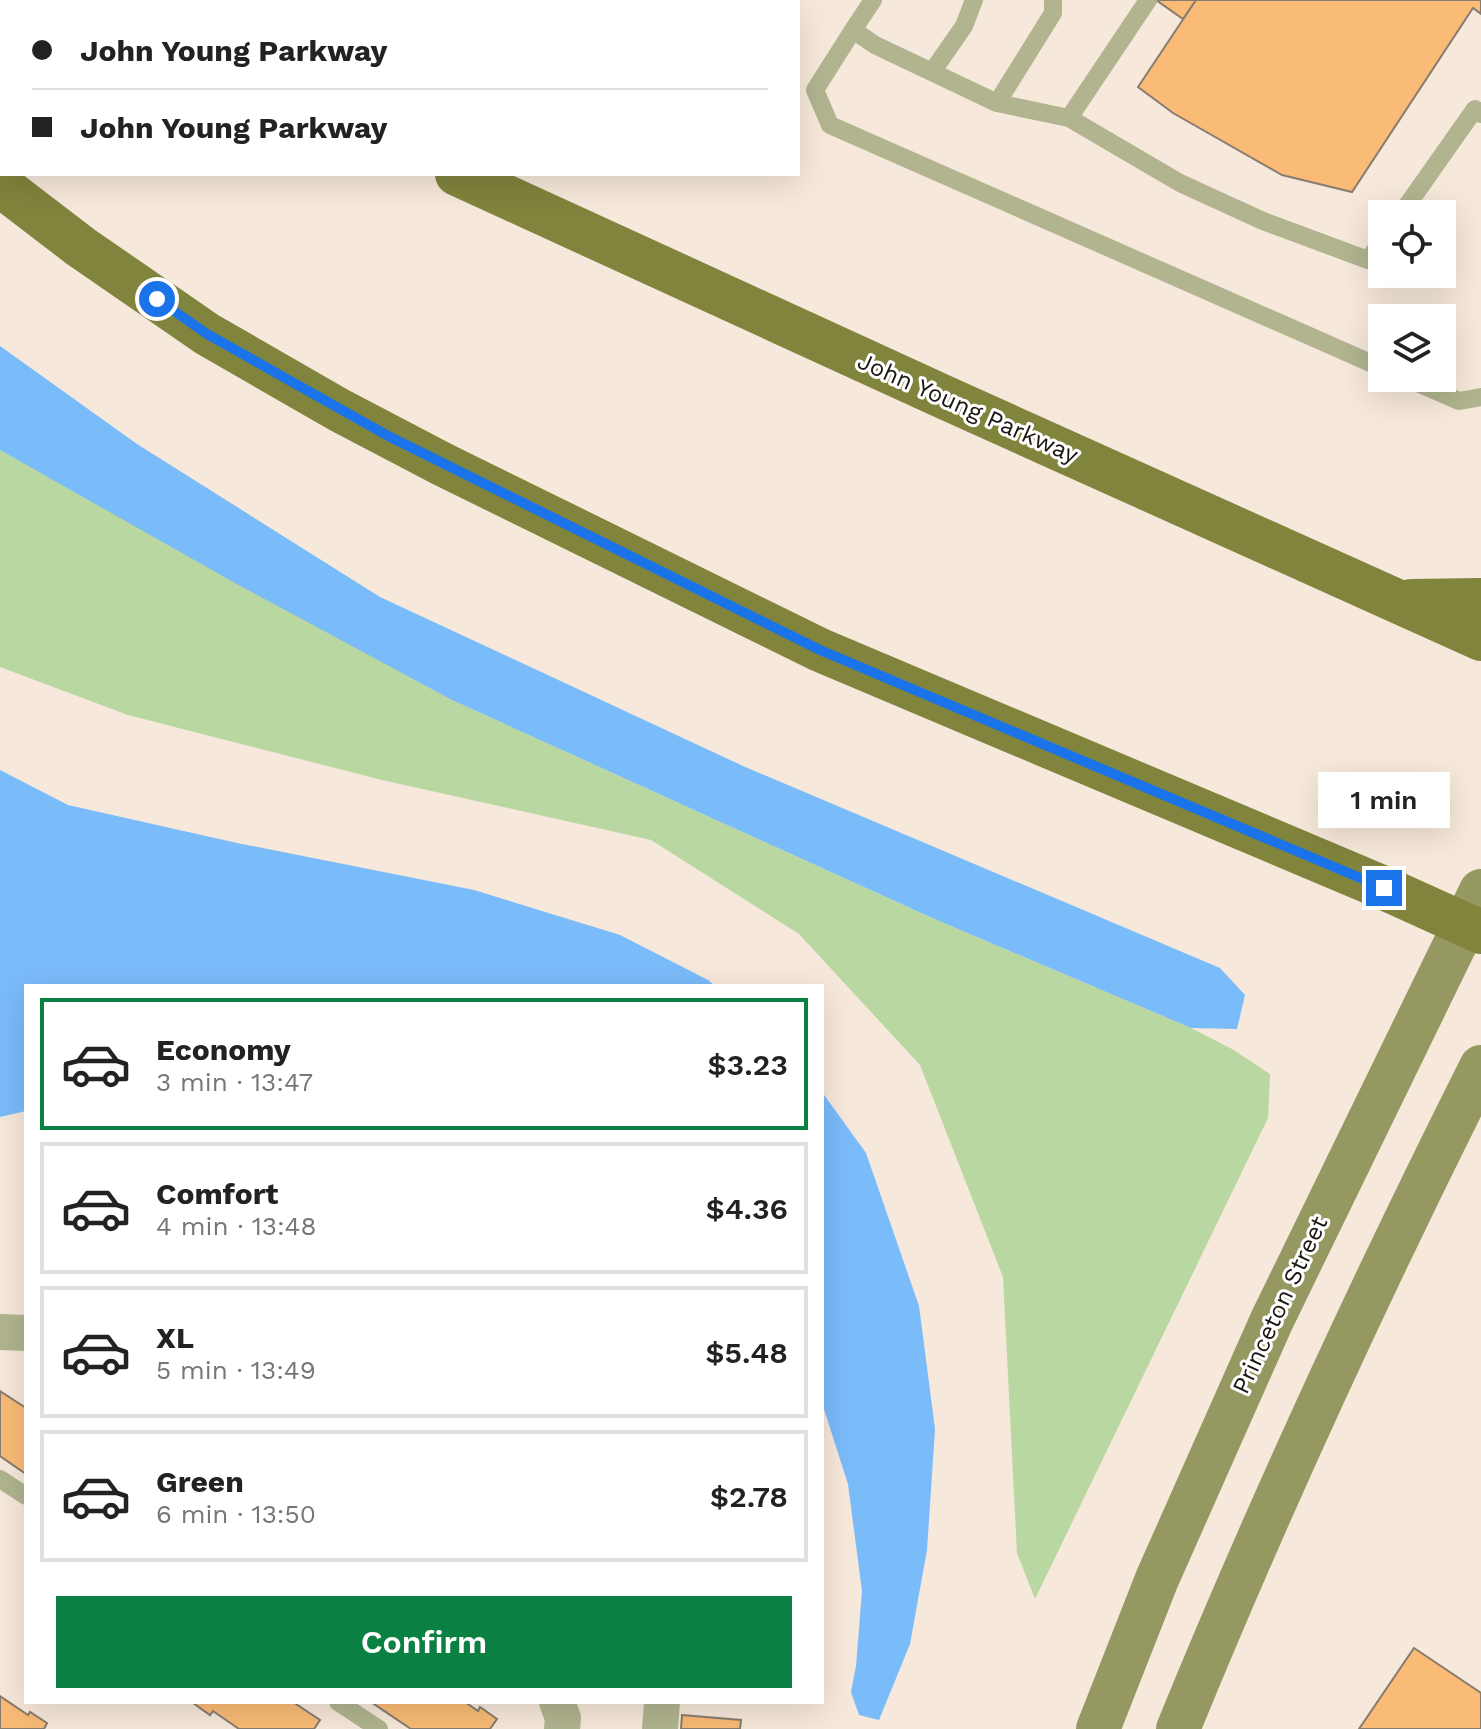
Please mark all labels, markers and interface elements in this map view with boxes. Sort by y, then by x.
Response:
text: John Young Parkway [80,33,387,68]
text: John Young Parkway [80,110,387,145]
map controls [1368,200,1456,392]
button: locate [1368,200,1456,288]
route start [139,281,175,317]
button: layers [1368,304,1456,392]
street label: John Young Parkway [853,347,1083,470]
callout: 1 min [1318,772,1450,828]
text: 1 min [1351,785,1417,815]
route end [1366,870,1402,906]
icon: car [60,1028,132,1100]
text: Economy [156,1032,291,1067]
text: $3.23 [707,1047,788,1082]
text: 3 min · 13:47 [156,1067,313,1097]
icon: car [60,1172,132,1244]
text: Comfort [156,1176,278,1211]
text: $4.36 [706,1191,788,1226]
text: 4 min · 13:48 [156,1211,317,1241]
street label: Princeton Street [1227,1212,1333,1398]
icon: car [60,1316,132,1388]
text: XL [156,1320,194,1355]
text: $5.48 [706,1335,788,1370]
text: 5 min · 13:49 [156,1355,316,1385]
icon: car [60,1460,132,1532]
text: Green [156,1464,244,1499]
text: $2.78 [710,1479,788,1514]
text: 6 min · 13:50 [156,1499,316,1529]
button: Confirm [56,1596,792,1688]

